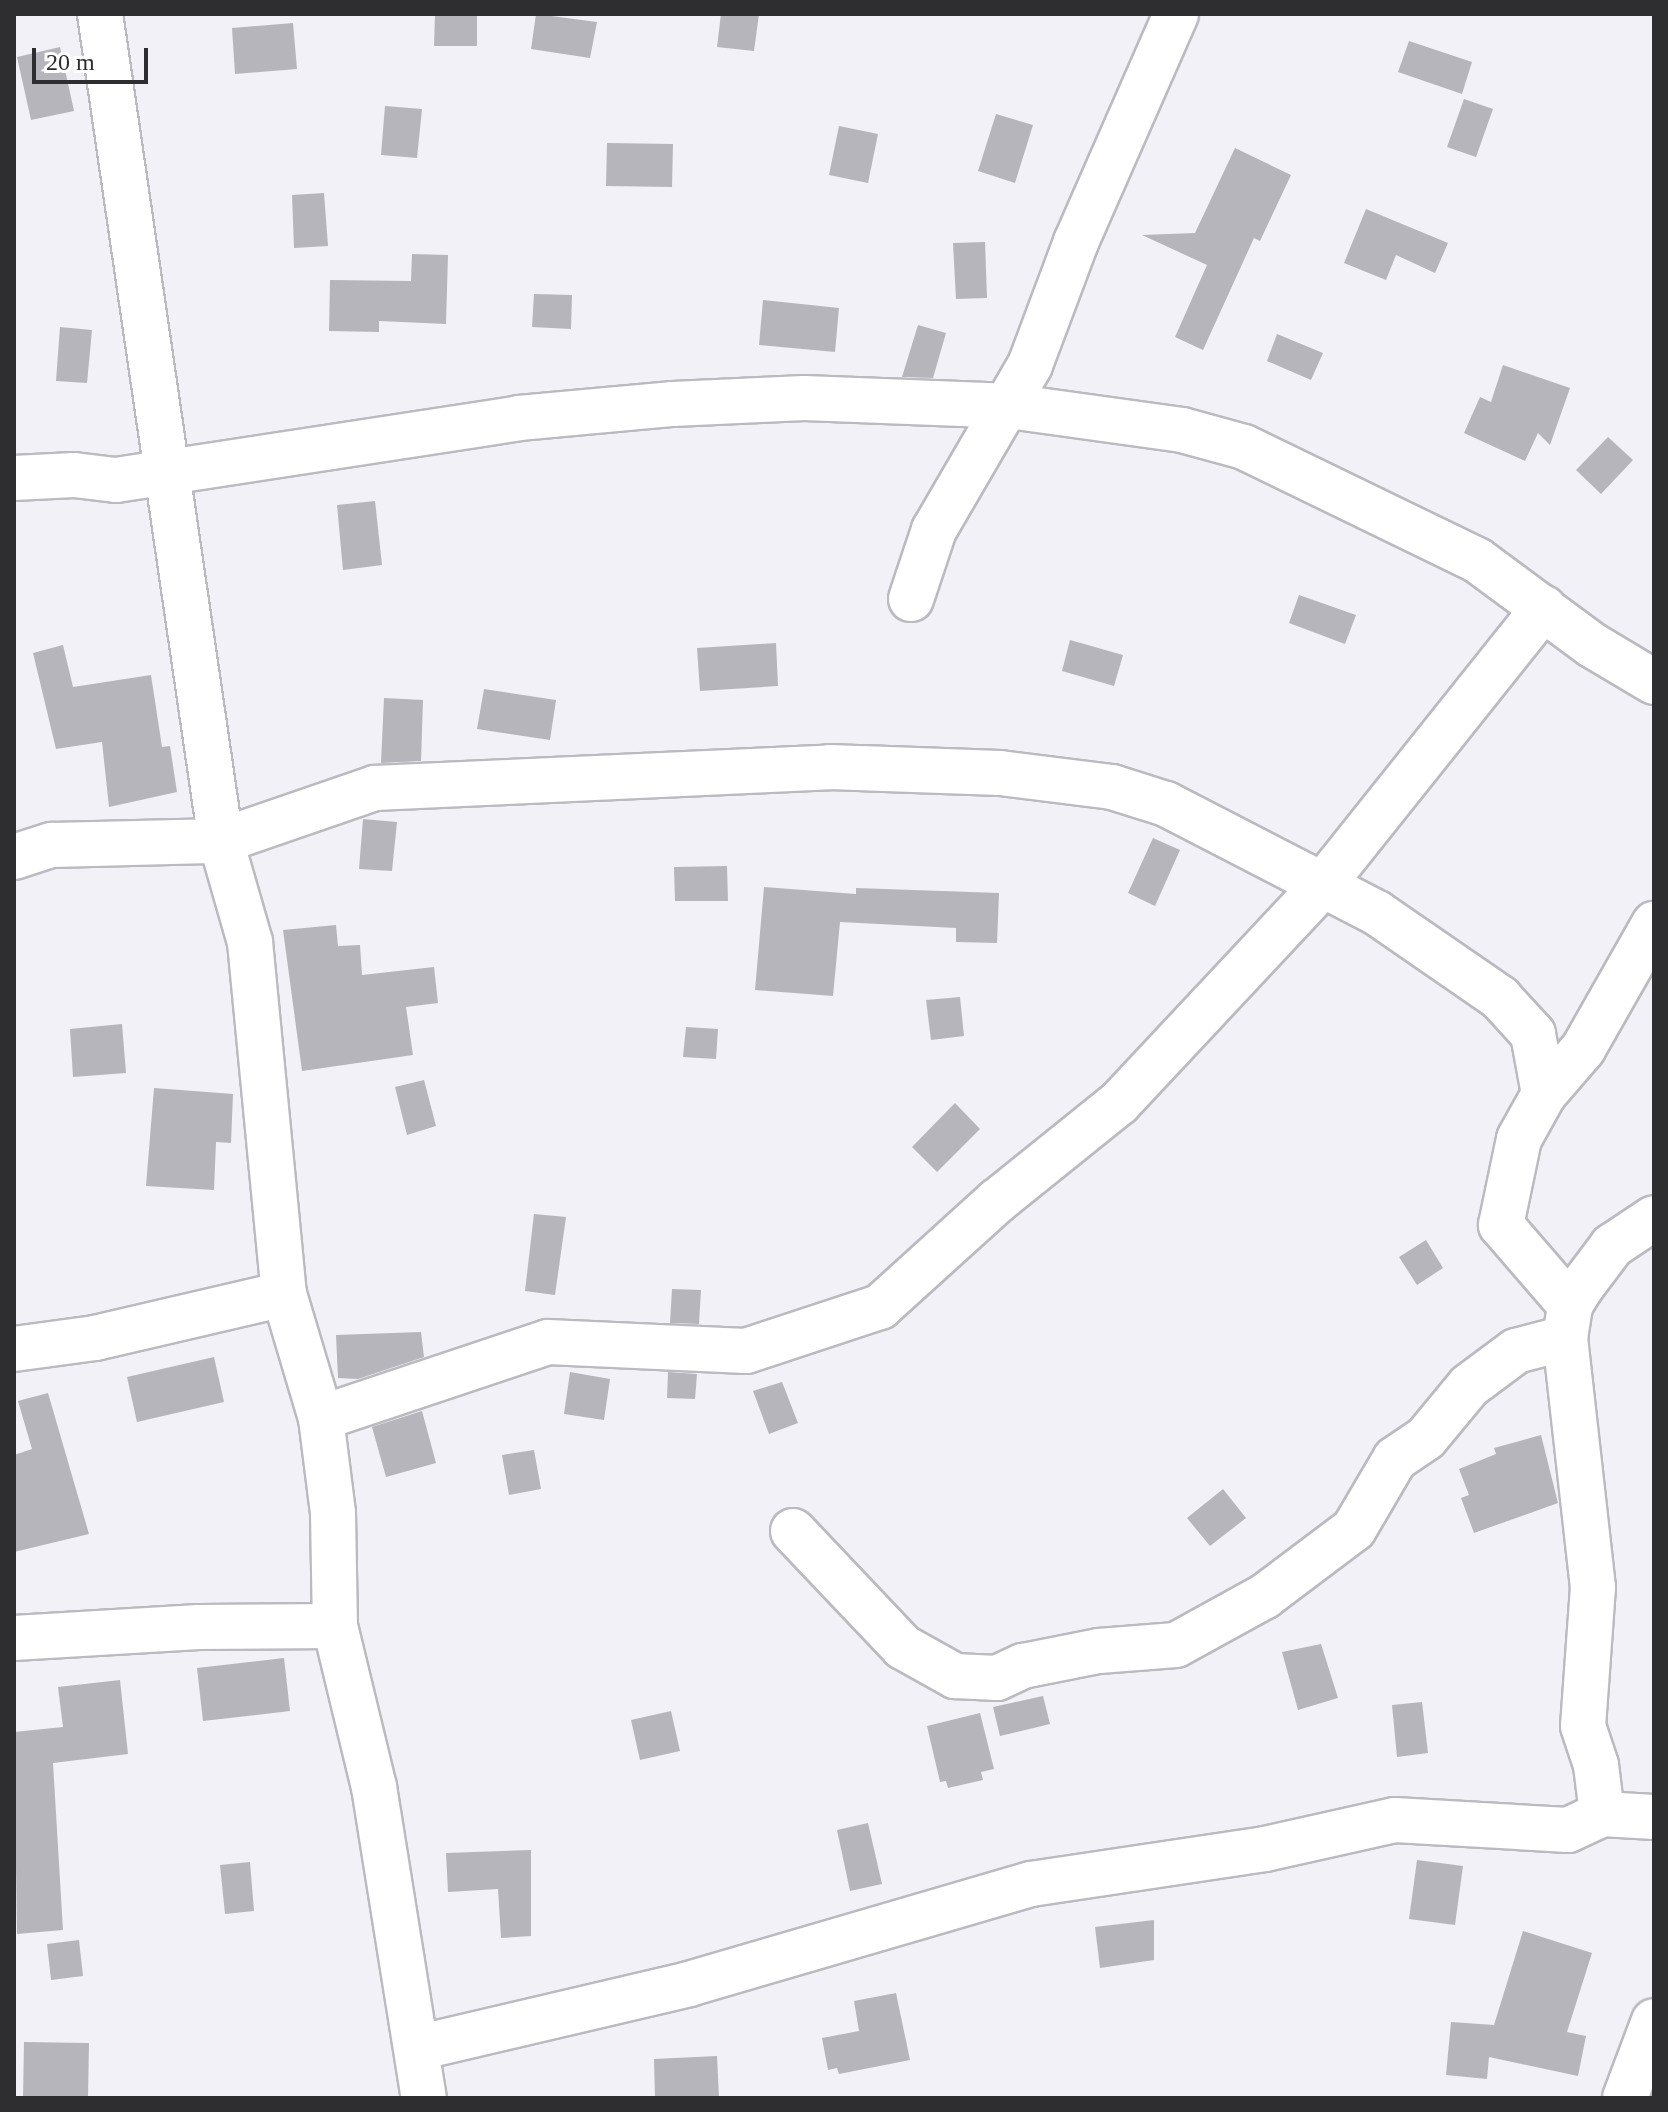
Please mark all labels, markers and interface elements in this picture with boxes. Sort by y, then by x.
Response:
scale bar [36,32,152,82]
text: 20 m [46,49,95,75]

